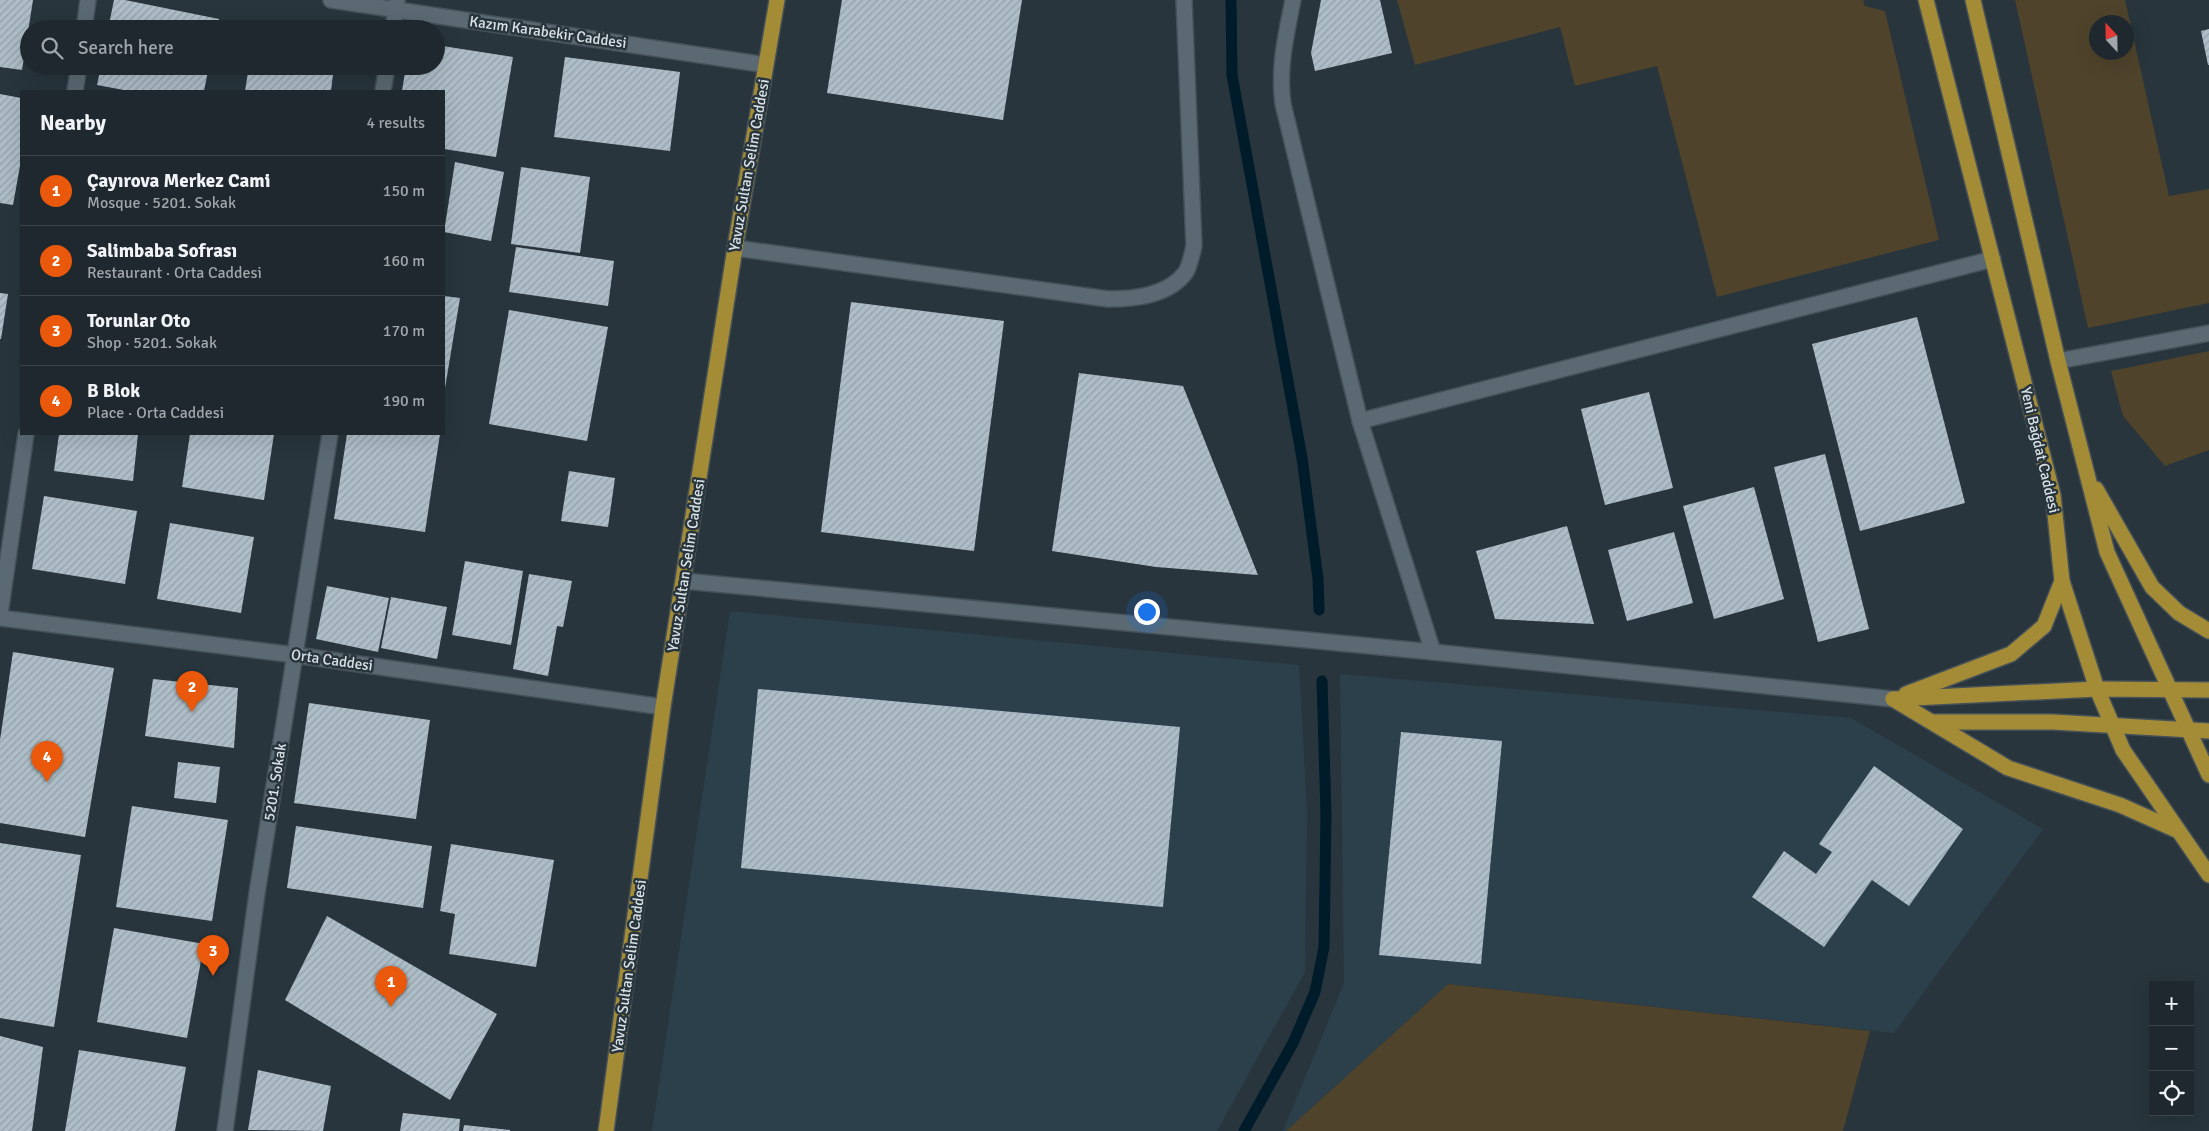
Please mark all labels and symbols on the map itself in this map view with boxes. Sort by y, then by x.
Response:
street label: Kazım Karabekir Caddesi [468,12,628,52]
north arrow [2089,15,2134,60]
street label: Yavuz Sultan Selim Caddesi [725,78,773,252]
street label: Yeni Bağdat Caddesi [2017,385,2063,515]
street label: Yavuz Sultan Selim Caddesi [663,477,709,653]
your location [1134,599,1160,625]
street label: Orta Caddesi [290,645,374,675]
pin: 2 [176,671,208,712]
pin: 4 [31,741,63,782]
street label: 5201. Sokak [260,741,290,822]
street label: Yavuz Sultan Selim Caddesi [608,878,650,1054]
pin: 3 [197,935,229,976]
pin: 1 [375,966,407,1007]

